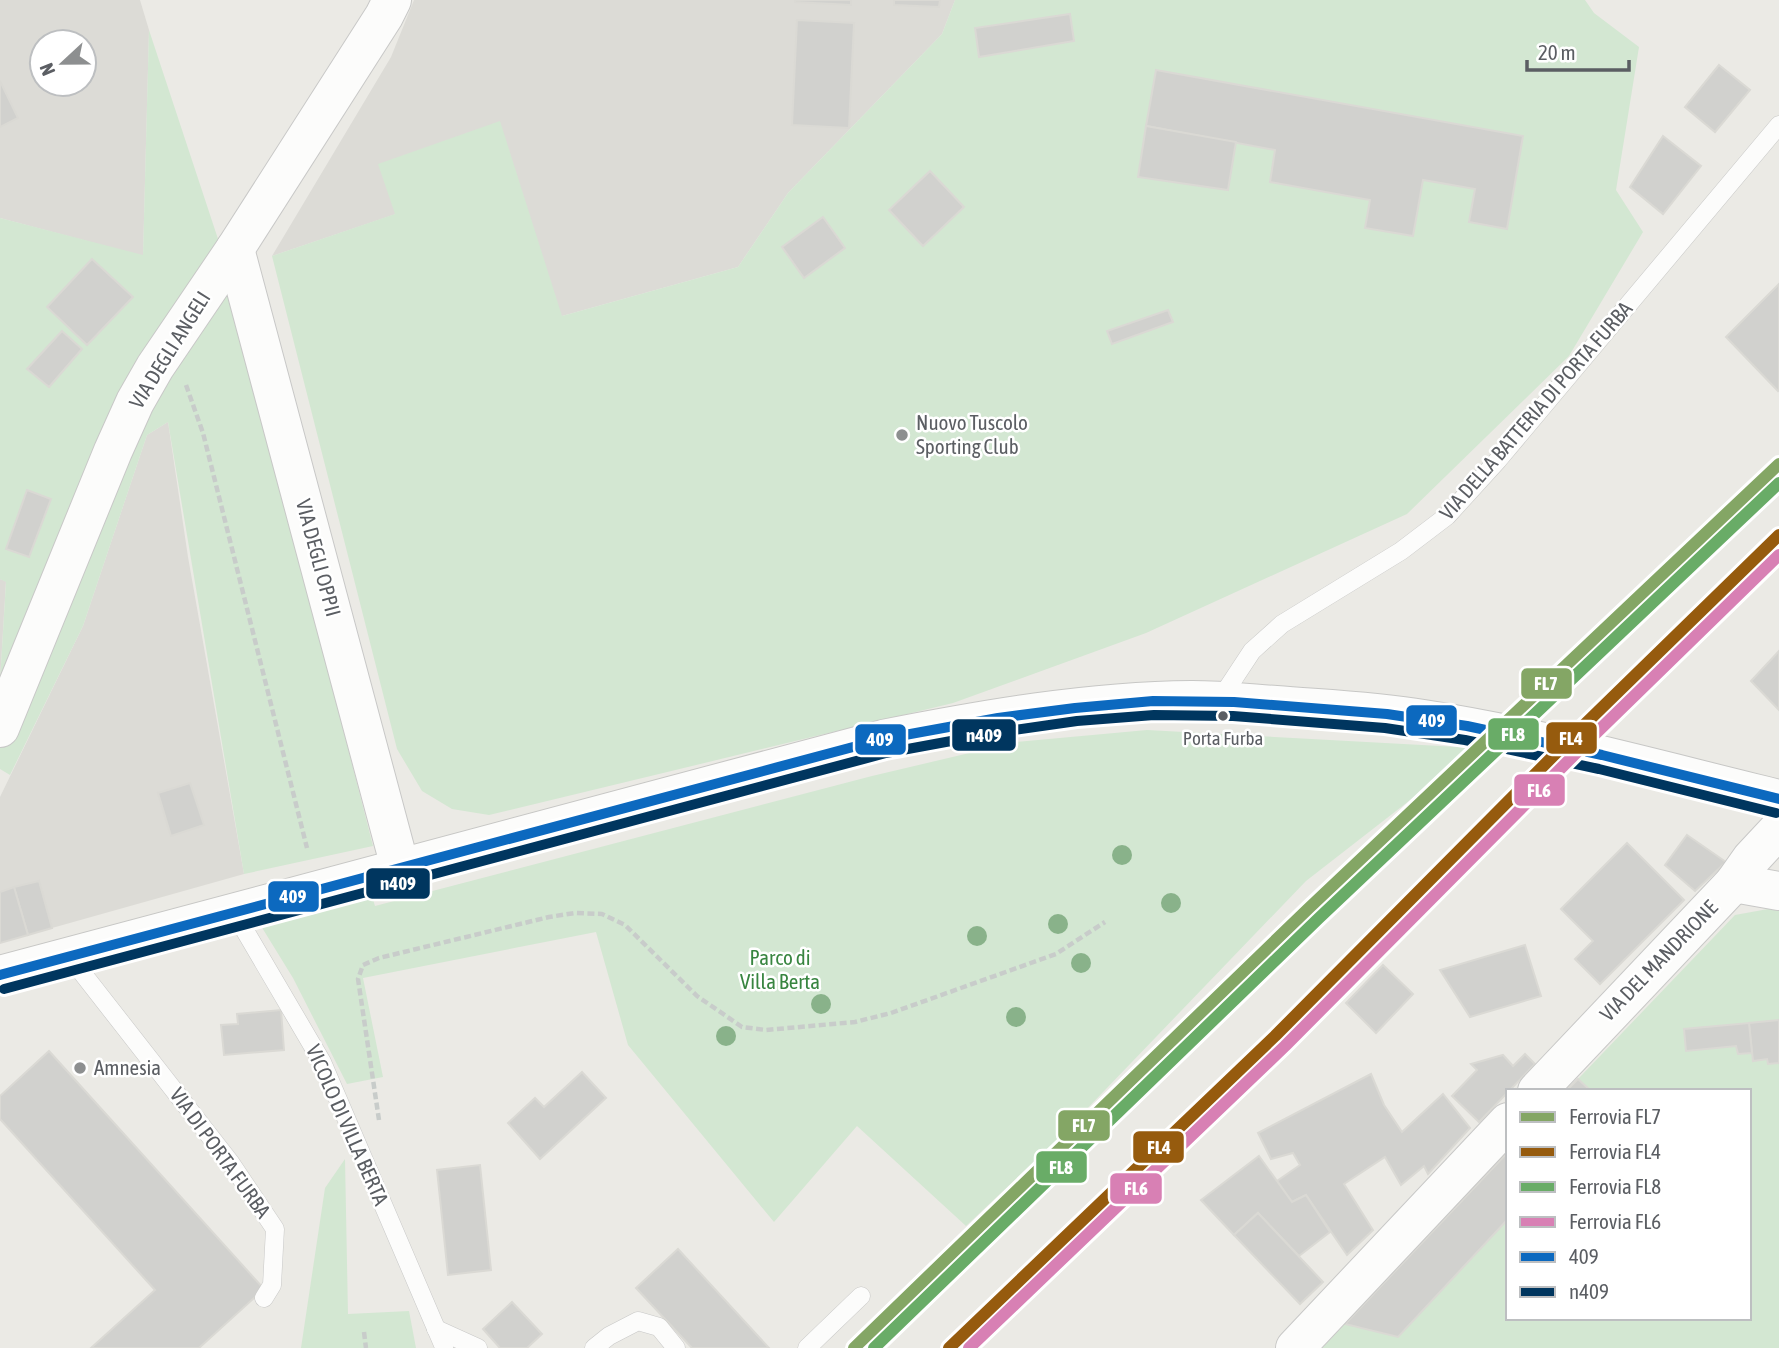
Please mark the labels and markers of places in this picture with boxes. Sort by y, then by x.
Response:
place label: Nuovo Tuscolo Sporting Club [916,410,1028,458]
marker: Nuovo Tuscolo Sporting Club [894,427,910,443]
marker: Porta Furba [1216,709,1230,723]
place label: Porta Furba [1183,727,1263,749]
place label: Amnesia [94,1055,161,1079]
marker: Amnesia [72,1060,88,1076]

